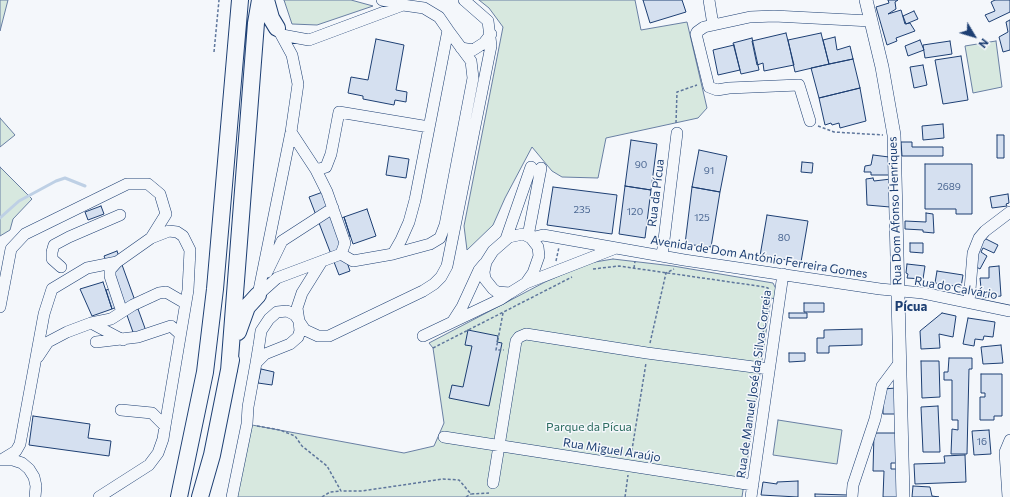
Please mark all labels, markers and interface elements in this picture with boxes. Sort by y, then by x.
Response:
north arrow [954,16,994,56]
text: N [976,36,992,51]
street label: Rua Dom Afonso Henriques [885,136,905,286]
street label: Rua da Pícua [645,158,667,228]
house number: 90 [635,159,647,171]
house number: 91 [704,165,714,177]
house number: 2689 [937,181,961,193]
house number: 235 [574,204,590,216]
house number: 120 [627,206,643,218]
house number: 125 [694,212,710,224]
house number: 80 [778,232,790,244]
street label: Avenida de Dom António Ferreira Gomes [649,233,869,281]
street label: Rua do Calvário [913,274,999,302]
street label: Rua de Manuel José da Silva Correia [734,289,774,479]
district label: Pícua [895,299,927,315]
park label: Parque da Pícua [546,420,632,434]
street label: Rua Miguel Araújo [562,435,662,465]
house number: 16 [977,436,987,448]

